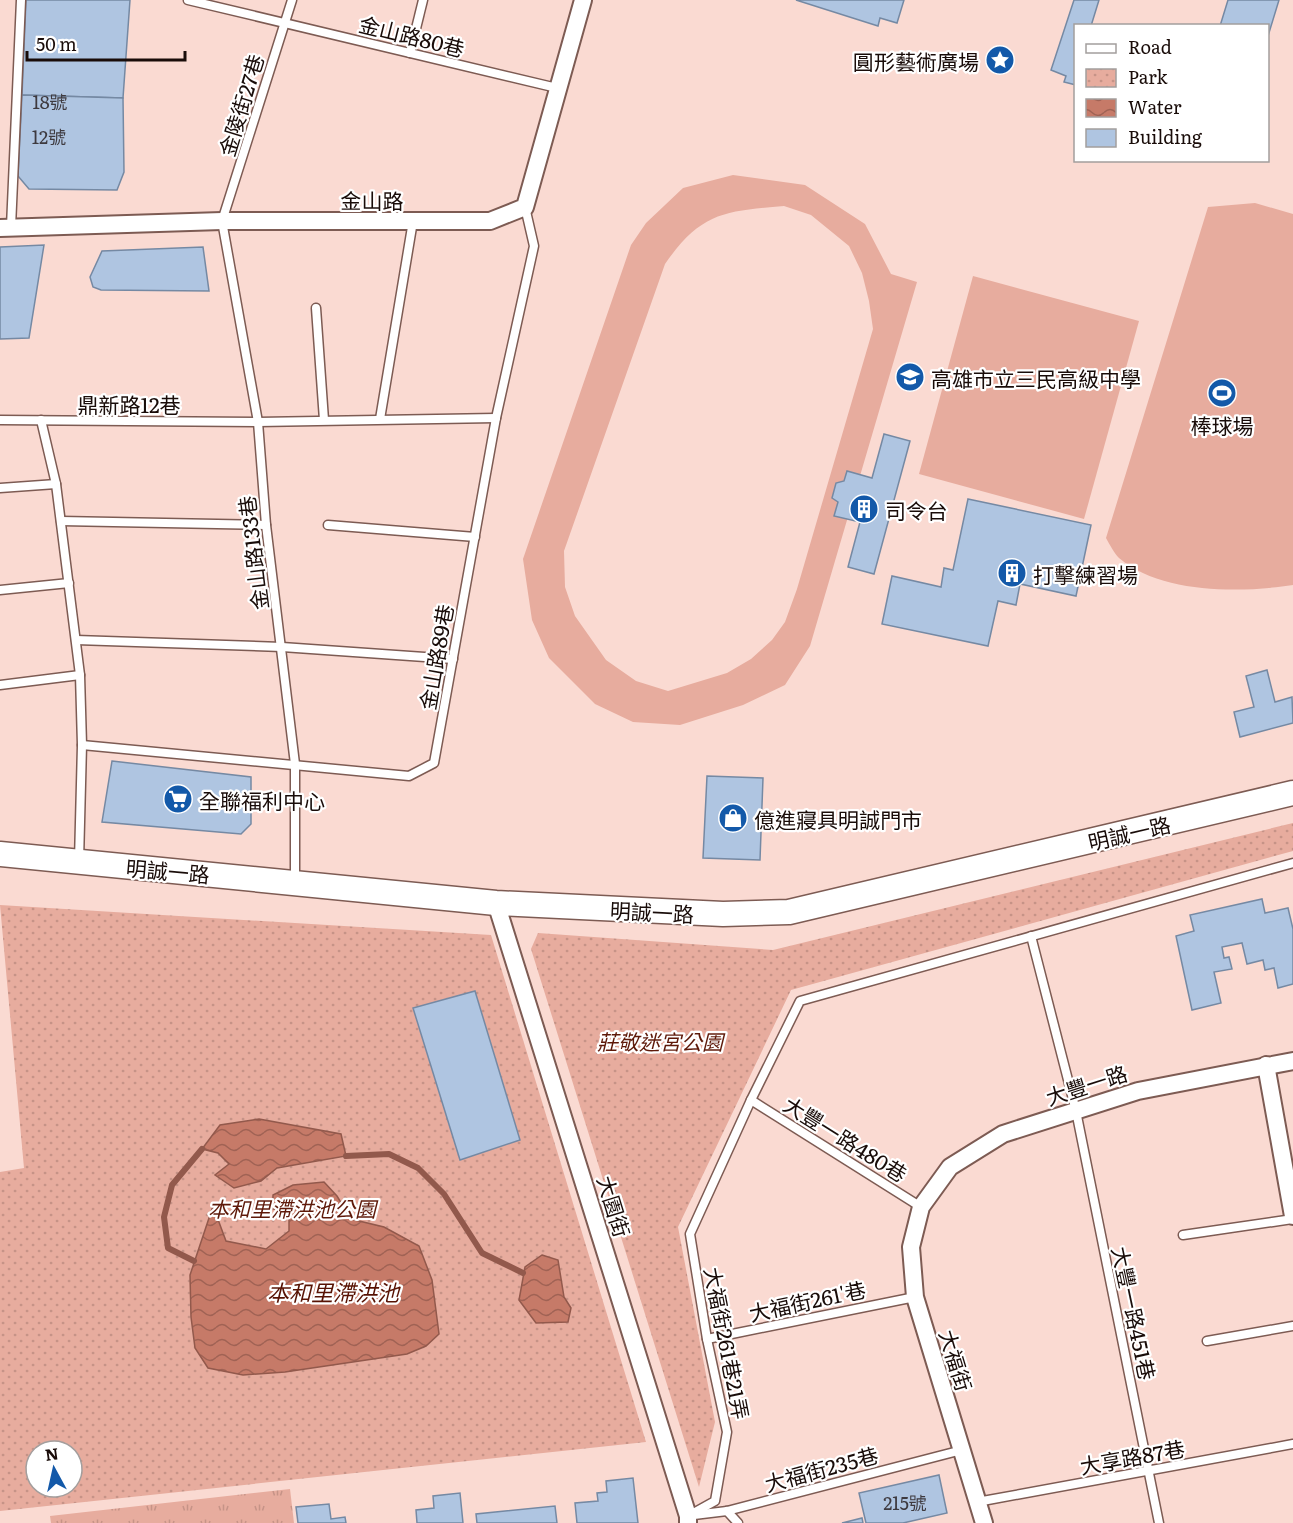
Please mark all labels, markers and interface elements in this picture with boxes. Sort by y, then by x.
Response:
street label: 金山路80巷 [356,7,468,63]
scale bar [27,24,184,62]
legend [1074,24,1269,162]
text: 50 m [36,30,77,57]
text: Road [1128,33,1172,60]
place icon: 圓形藝術廣場 [984,44,1016,76]
place label: 圓形藝術廣場 [853,45,979,76]
street label: 金陵街27巷 [210,50,270,160]
text: Park [1128,63,1169,90]
house number: 18號 [32,88,68,115]
text: Water [1128,93,1182,120]
house number: 12號 [32,123,66,150]
text: Building [1128,123,1203,150]
street label: 金山路 [341,184,404,215]
school or university icon: 高雄市立三民高級中學 [894,361,926,393]
place label: 高雄市立三民高級中學 [931,362,1141,393]
sports icon: 棒球場 [1206,377,1238,409]
street label: 鼎新路12巷 [77,388,181,419]
place label: 棒球場 [1191,409,1254,440]
building icon: 司令台 [848,493,880,525]
street label: 金山路133巷 [230,494,274,612]
place label: 司令台 [885,494,948,525]
building icon: 打擊練習場 [996,557,1028,589]
place label: 打擊練習場 [1033,558,1138,589]
street label: 金山路89巷 [410,602,460,712]
supermarket icon: 全聯福利中心 [162,783,194,815]
place label: 全聯福利中心 [199,784,325,815]
shop icon: 億進寢具明誠門市 [717,802,749,834]
place label: 億進寢具明誠門市 [754,803,922,834]
street label: 明誠一路 [1085,807,1173,857]
street label: 明誠一路 [125,851,211,889]
street label: 明誠一路 [609,893,695,929]
park label: 莊敬迷宮公園 [597,1025,726,1056]
street label: 大豐一路 [1041,1056,1131,1112]
street label: 大豐一路480巷 [778,1088,914,1188]
street label: 大園街 [591,1171,639,1241]
park label: 本和里滯洪池公園 [208,1192,379,1223]
street label: 大豐一路451巷 [1106,1243,1164,1383]
street label: 大福街261巷21弄 [698,1264,758,1422]
street label: 大福街261'巷 [746,1272,868,1328]
water label: 本和里滯洪池 [267,1275,401,1308]
street label: 大福街 [933,1325,981,1395]
street label: 大享路87巷 [1077,1432,1187,1480]
street label: 大福街235巷 [761,1438,881,1498]
north arrow [24,1439,84,1499]
text: N [43,1440,60,1466]
house number: 215號 [883,1489,927,1516]

